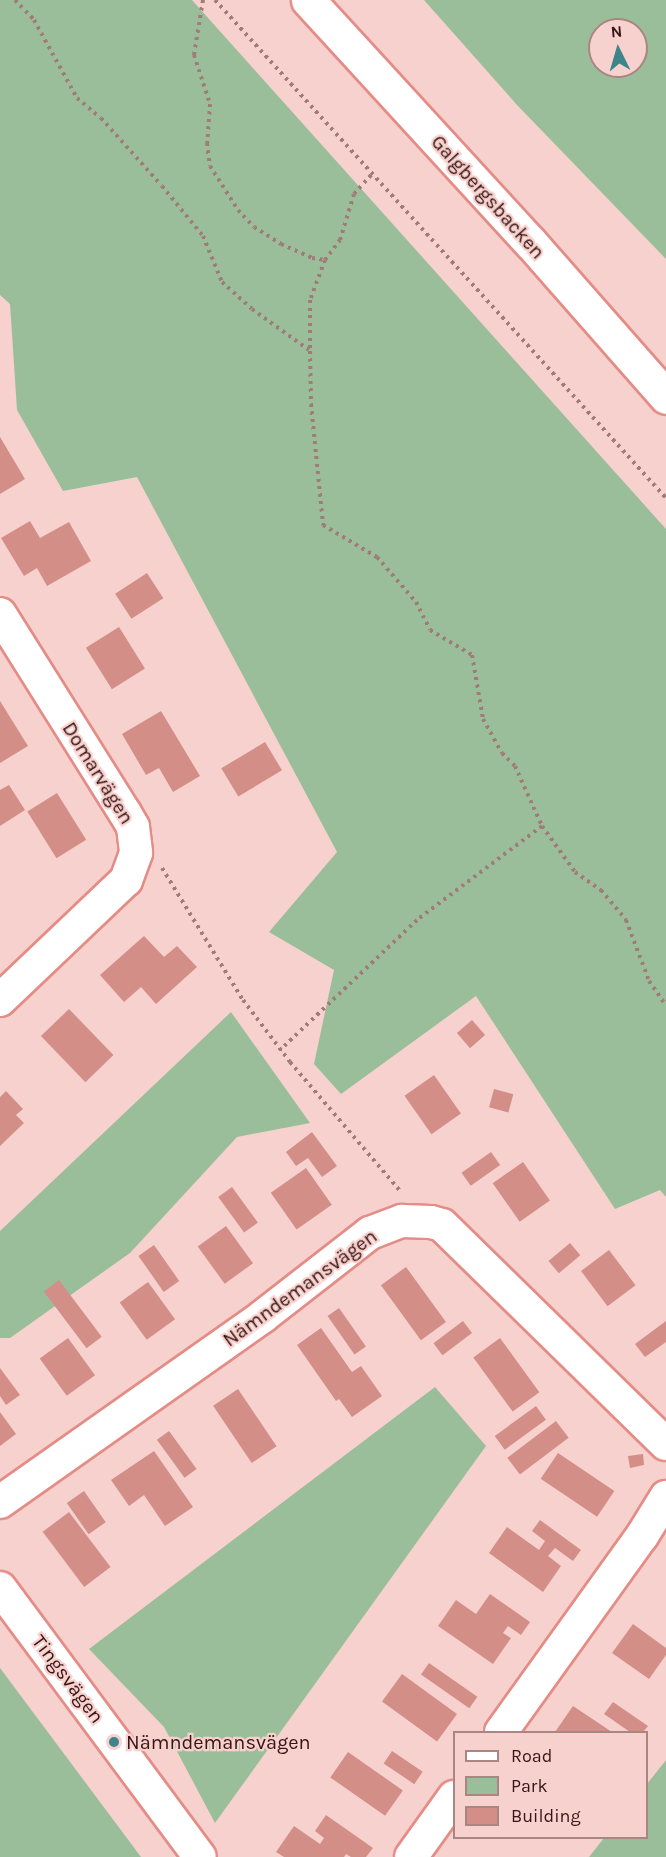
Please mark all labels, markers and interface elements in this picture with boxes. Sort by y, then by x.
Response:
north arrow [588,18,648,78]
text: N [610,22,623,42]
street label: Galgbergsbacken [426,130,550,264]
street label: Domarvägen [57,718,139,828]
street label: Nämndemansvägen [218,1224,382,1352]
street label: Tingsvägen [27,1630,109,1728]
place label: Nämndemansvägen [126,1730,311,1754]
legend [453,1731,648,1839]
marker: Nämndemansvägen [107,1735,121,1749]
text: Road [511,1745,552,1767]
text: Park [511,1775,548,1797]
text: Building [511,1805,581,1827]

